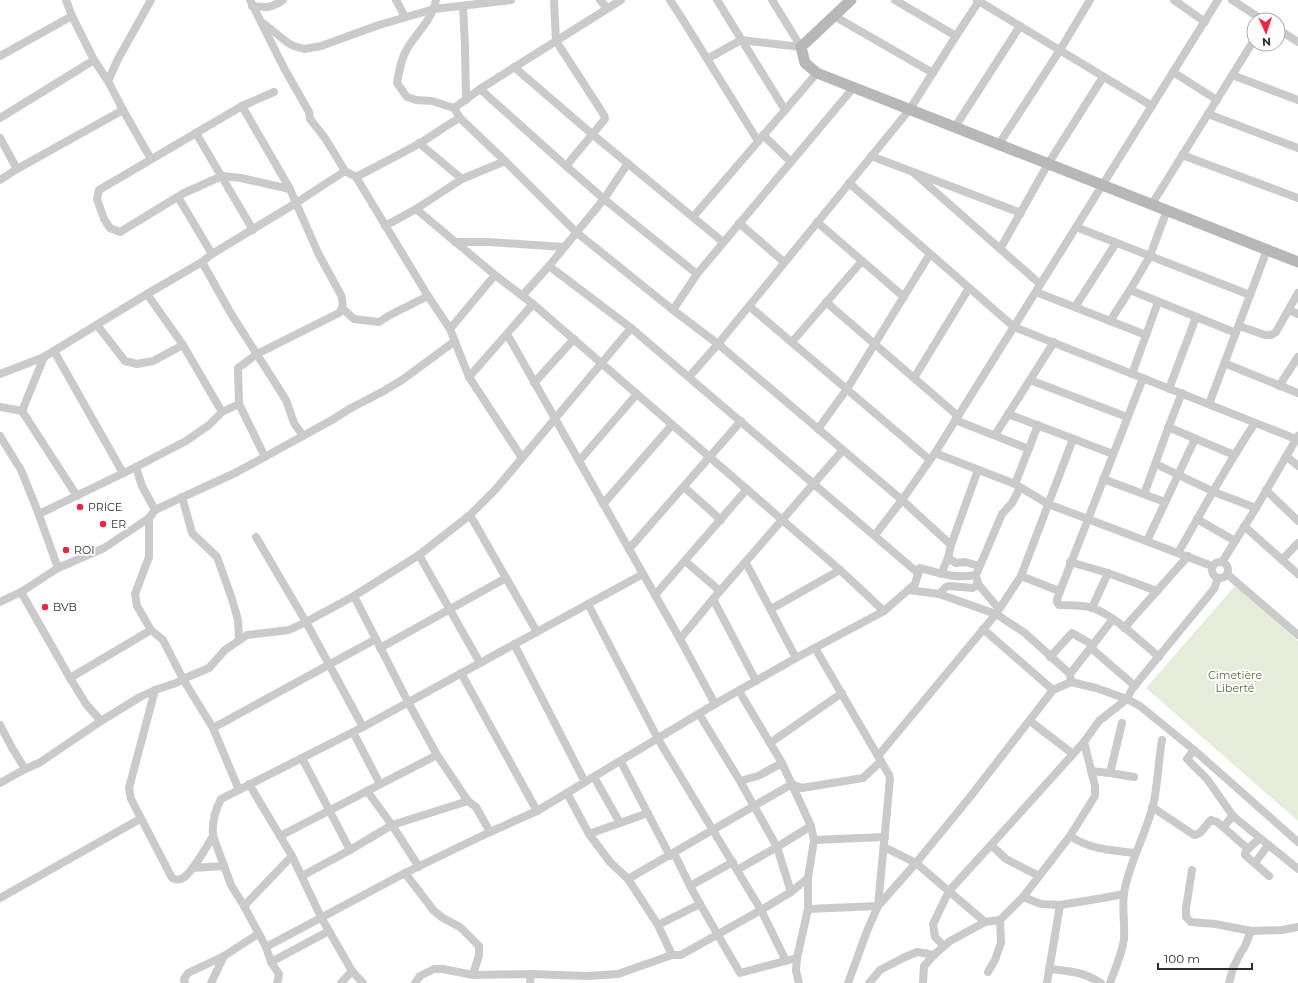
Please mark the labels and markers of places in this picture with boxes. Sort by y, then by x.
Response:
place label: PRICE [88,500,122,514]
marker: PRICE [75,502,85,512]
place label: ER [111,517,126,531]
marker: ER [98,519,108,529]
place label: ROI [74,543,95,557]
marker: ROI [61,545,71,555]
place label: BVB [53,600,77,614]
marker: BVB [40,602,50,612]

